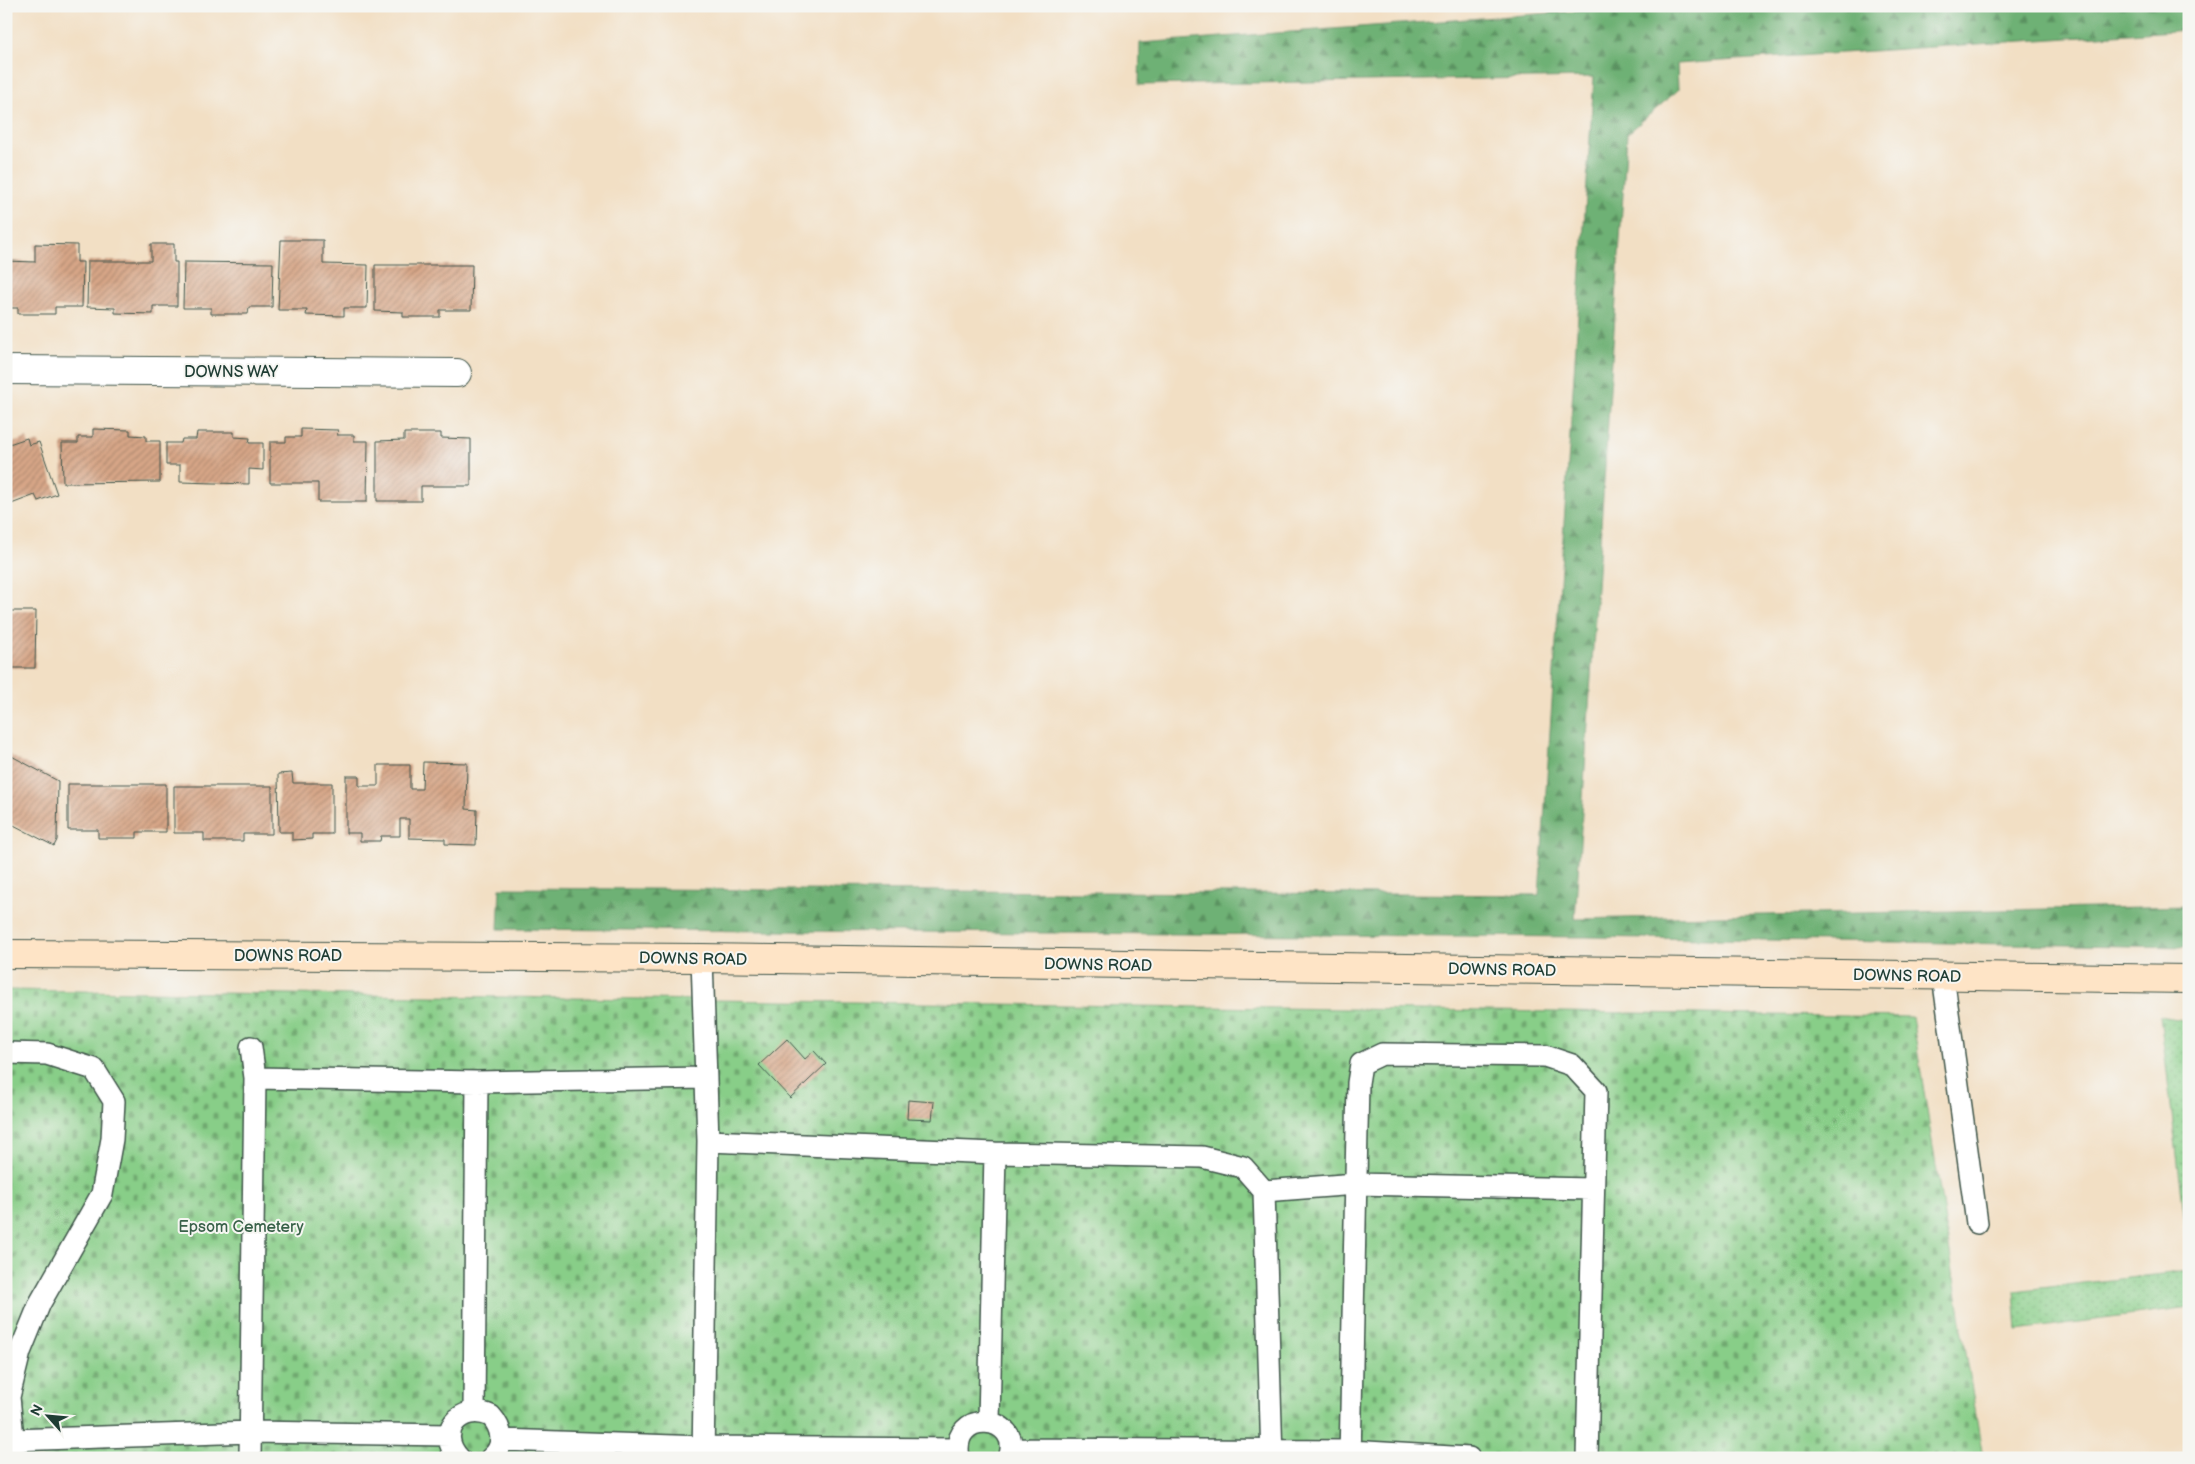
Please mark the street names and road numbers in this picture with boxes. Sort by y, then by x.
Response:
street label: DOWNS WAY [184,363,279,382]
street label: DOWNS ROAD [234,947,342,966]
street label: DOWNS ROAD [639,949,747,970]
street label: DOWNS ROAD [1044,955,1152,976]
street label: DOWNS ROAD [1448,960,1556,981]
street label: DOWNS ROAD [1853,966,1961,987]

